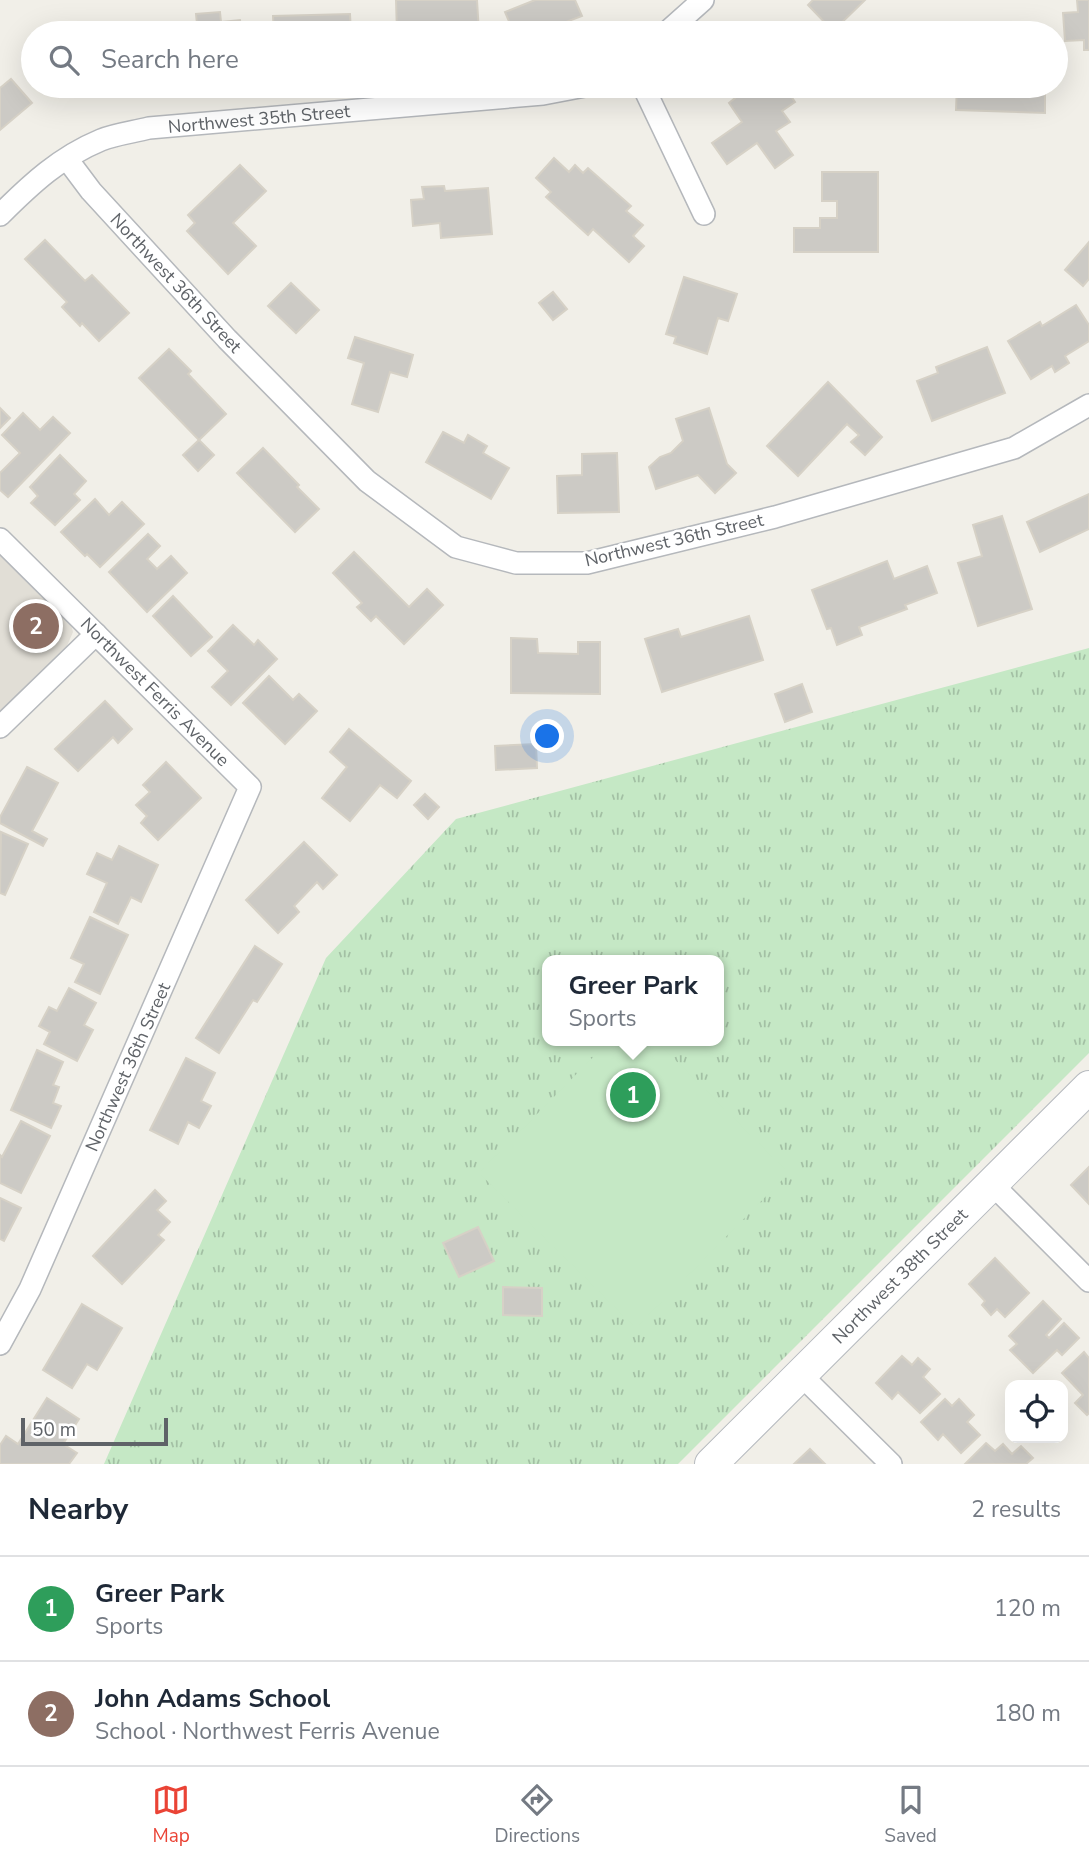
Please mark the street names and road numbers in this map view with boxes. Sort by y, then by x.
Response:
street label: Northwest 35th Street [167,99,352,139]
street label: Northwest 36th Street [105,208,248,358]
street label: Northwest 36th Street [582,508,766,572]
street label: Northwest Ferris Avenue [75,612,235,772]
street label: Northwest 36th Street [80,978,176,1155]
street label: Northwest 38th Street [827,1202,974,1349]

